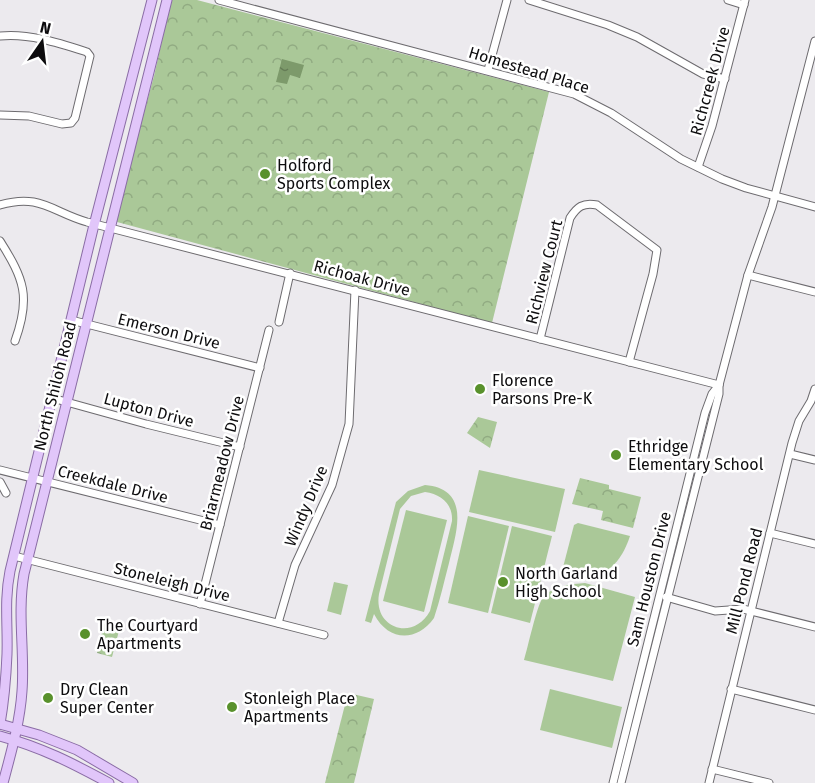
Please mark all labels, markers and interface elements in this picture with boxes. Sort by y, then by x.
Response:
north arrow [12,12,72,72]
text: N [38,17,53,38]
street label: Richcreek Drive [686,24,734,138]
street label: Homestead Place [466,43,592,97]
place label: Holford Sports Complex [277,156,391,193]
marker: Holford Sports Complex [258,167,272,181]
street label: Richview Court [522,217,566,326]
street label: Richoak Drive [312,256,412,300]
street label: Emerson Drive [116,309,222,353]
street label: North Shiloh Road [30,319,80,453]
place label: Florence Parsons Pre-K [492,371,593,408]
marker: Florence Parsons Pre-K [473,382,487,396]
street label: Lupton Drive [102,389,196,431]
street label: Briarmeadow Drive [196,394,248,532]
place label: Ethridge Elementary School [628,437,764,474]
marker: Ethridge Elementary School [609,448,623,462]
street label: Creekdale Drive [56,461,170,507]
street label: Windy Drive [280,463,332,549]
street label: Sam Houston Drive [623,510,675,648]
street label: Mill Pond Road [722,526,766,636]
street label: Stoneleigh Drive [112,558,232,606]
place label: North Garland High School [515,564,618,601]
marker: North Garland High School [496,575,510,589]
place label: The Courtyard Apartments [97,616,198,653]
marker: The Courtyard Apartments [78,627,92,641]
place label: Dry Clean Super Center [60,680,155,717]
place label: Stonleigh Place Apartments [244,689,355,726]
marker: Dry Clean Super Center [41,691,55,705]
marker: Stonleigh Place Apartments [225,700,239,714]

